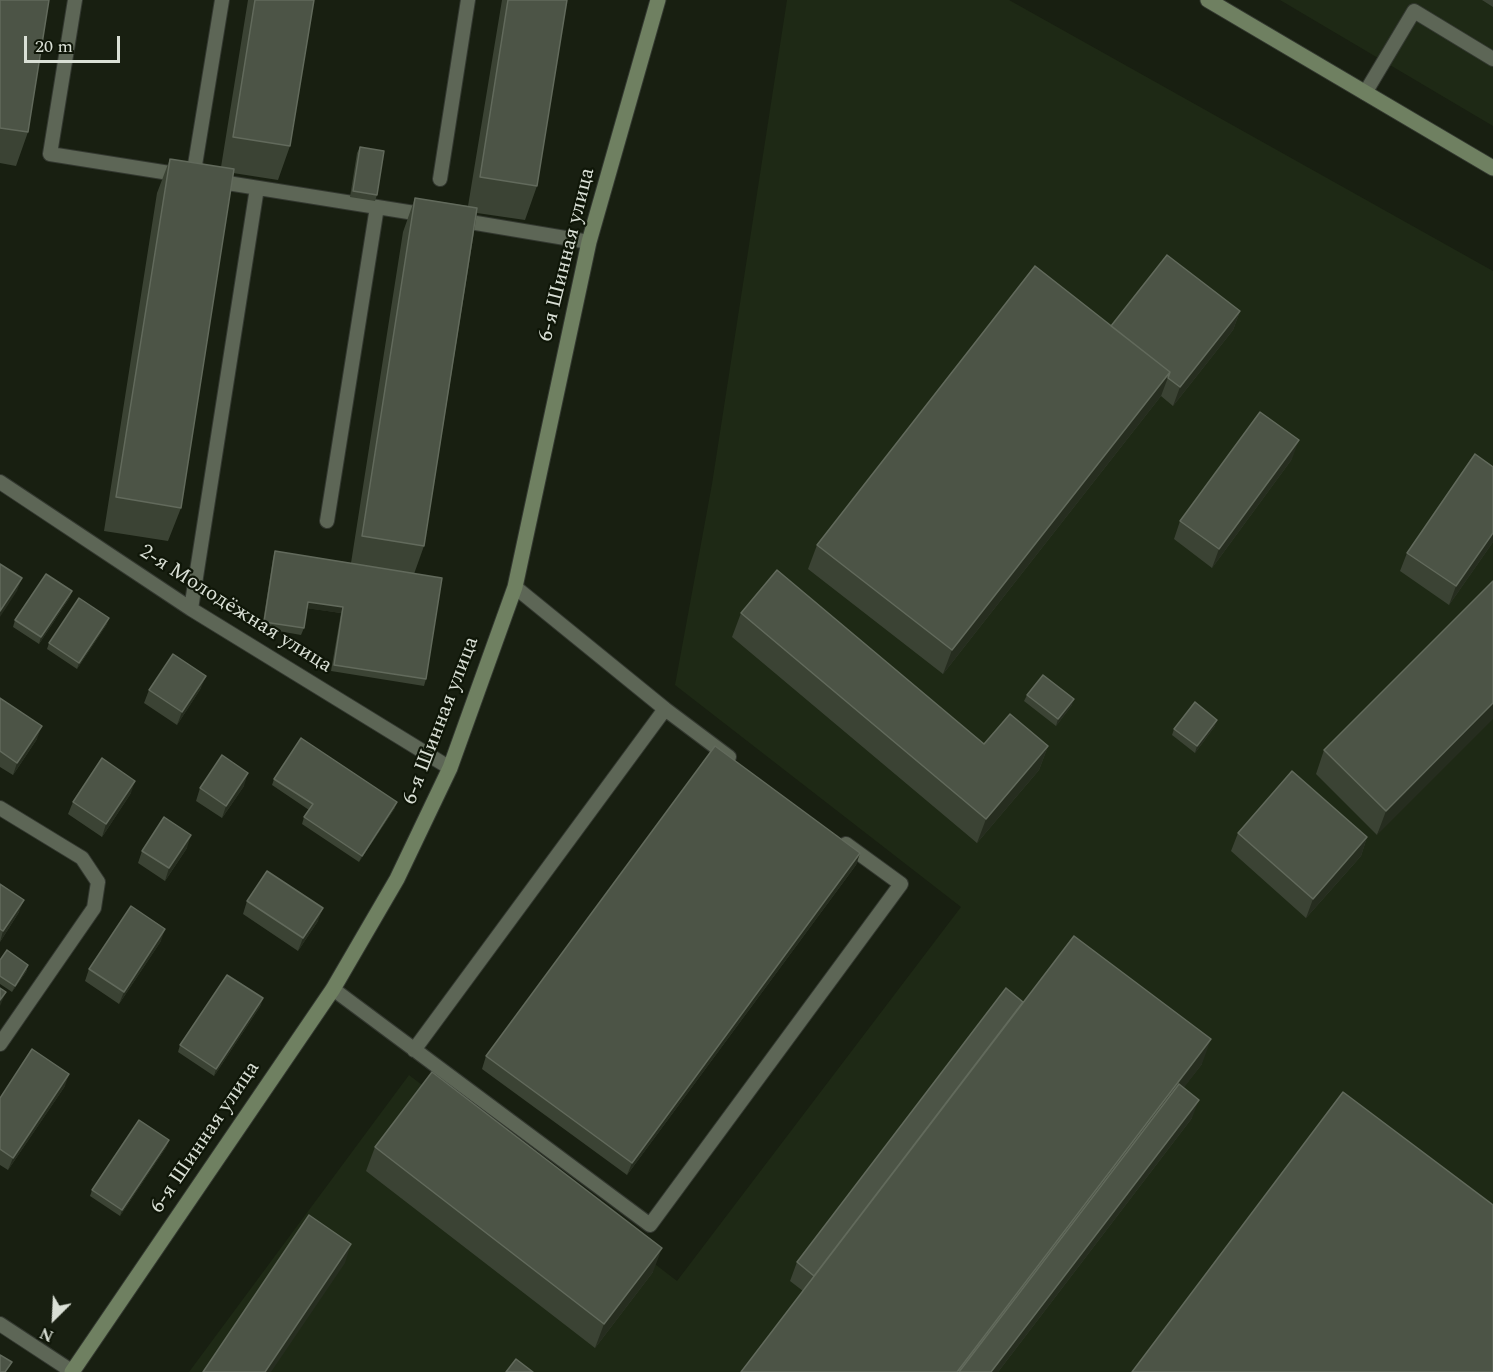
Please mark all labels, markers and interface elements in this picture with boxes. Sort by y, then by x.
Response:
scale bar [27,24,123,62]
text: 20 m [35,33,73,60]
street label: 6-я Шинная улица [534,166,602,344]
street label: 2-я Молодёжная улица [134,540,336,680]
street label: 6-я Шинная улица [398,633,486,809]
street label: 6-я Шинная улица [146,1057,266,1219]
north arrow [24,1288,84,1348]
text: N [36,1321,58,1348]

